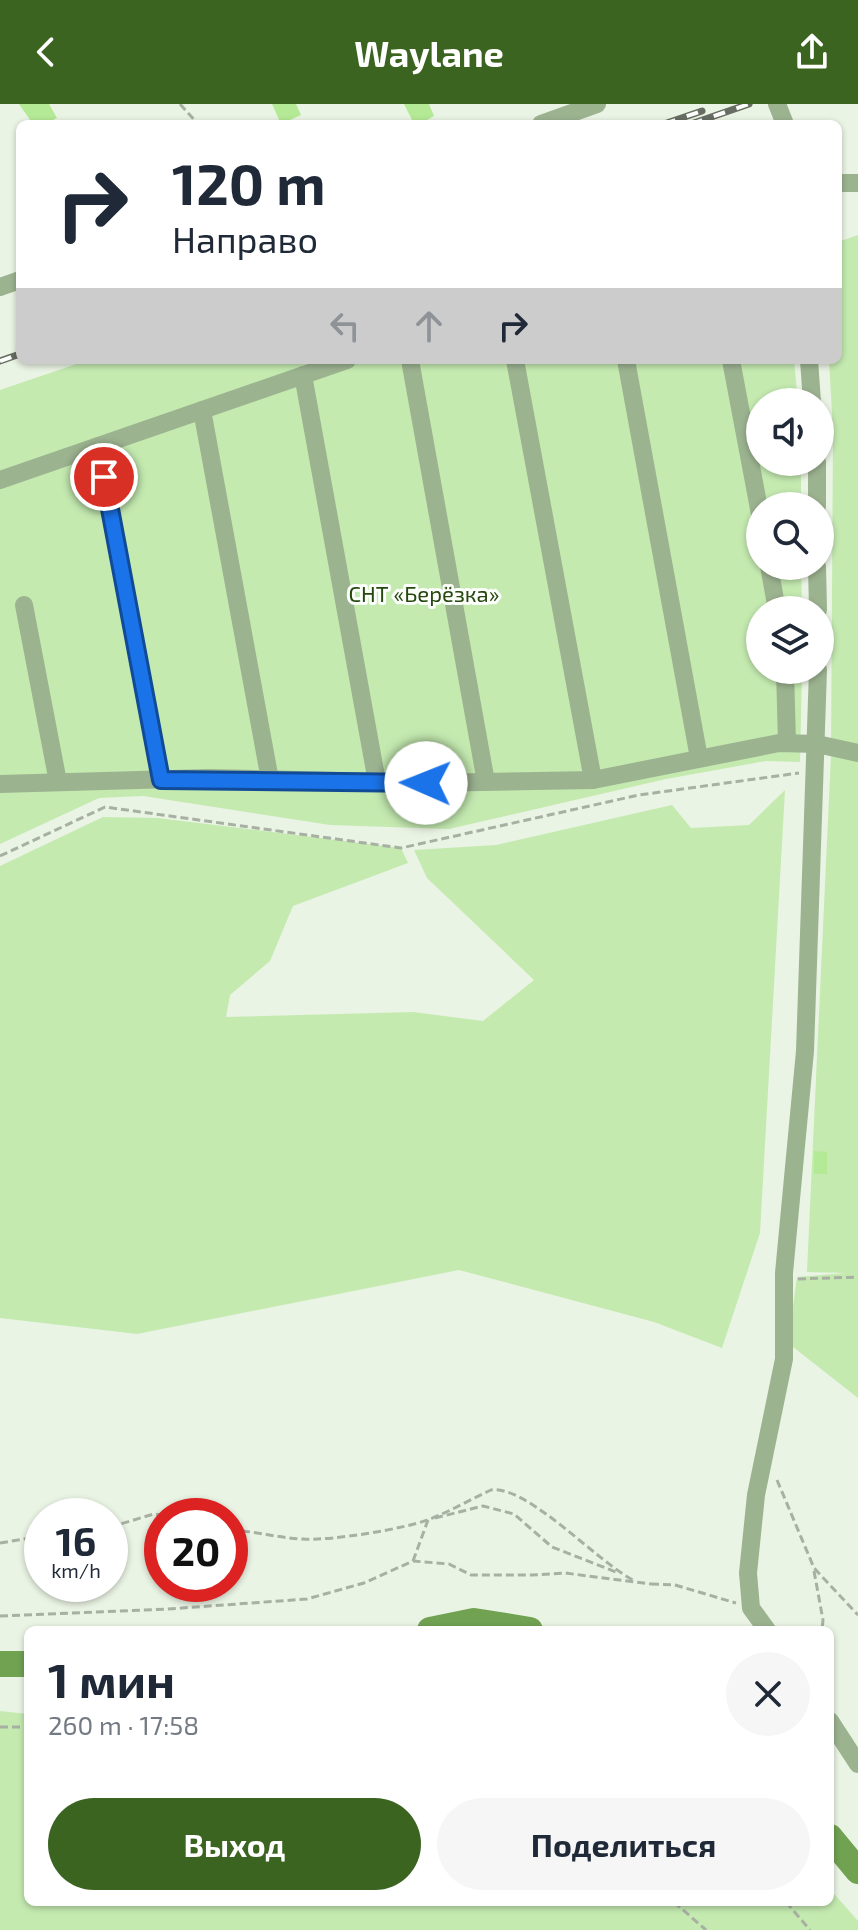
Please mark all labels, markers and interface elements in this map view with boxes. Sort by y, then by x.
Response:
icon: back [24,30,68,74]
icon: share [790,30,834,74]
text: Waylane [354,31,504,74]
text: 120 m [172,149,326,216]
icon: right [40,152,144,256]
text: Направо [172,217,318,260]
icon: left [323,304,367,348]
icon: ahead [407,304,451,348]
icon: right [491,304,535,348]
map controls [746,388,834,684]
button: sound [746,388,834,476]
pin [70,443,138,511]
icon: arrive [82,455,126,499]
button: search [746,492,834,580]
park label: СНТ «Берёзка» [349,580,499,606]
button: layers [746,596,834,684]
position arrow [384,741,468,825]
speed limit sign: 20 [144,1498,248,1602]
text: 16 [56,1516,96,1564]
text: km/h [51,1558,101,1582]
text: 1 мин [48,1650,175,1708]
button: close [726,1652,810,1736]
text: 260 m · 17:58 [48,1709,199,1740]
button: Выход [48,1798,421,1890]
button: Поделиться [437,1798,810,1890]

